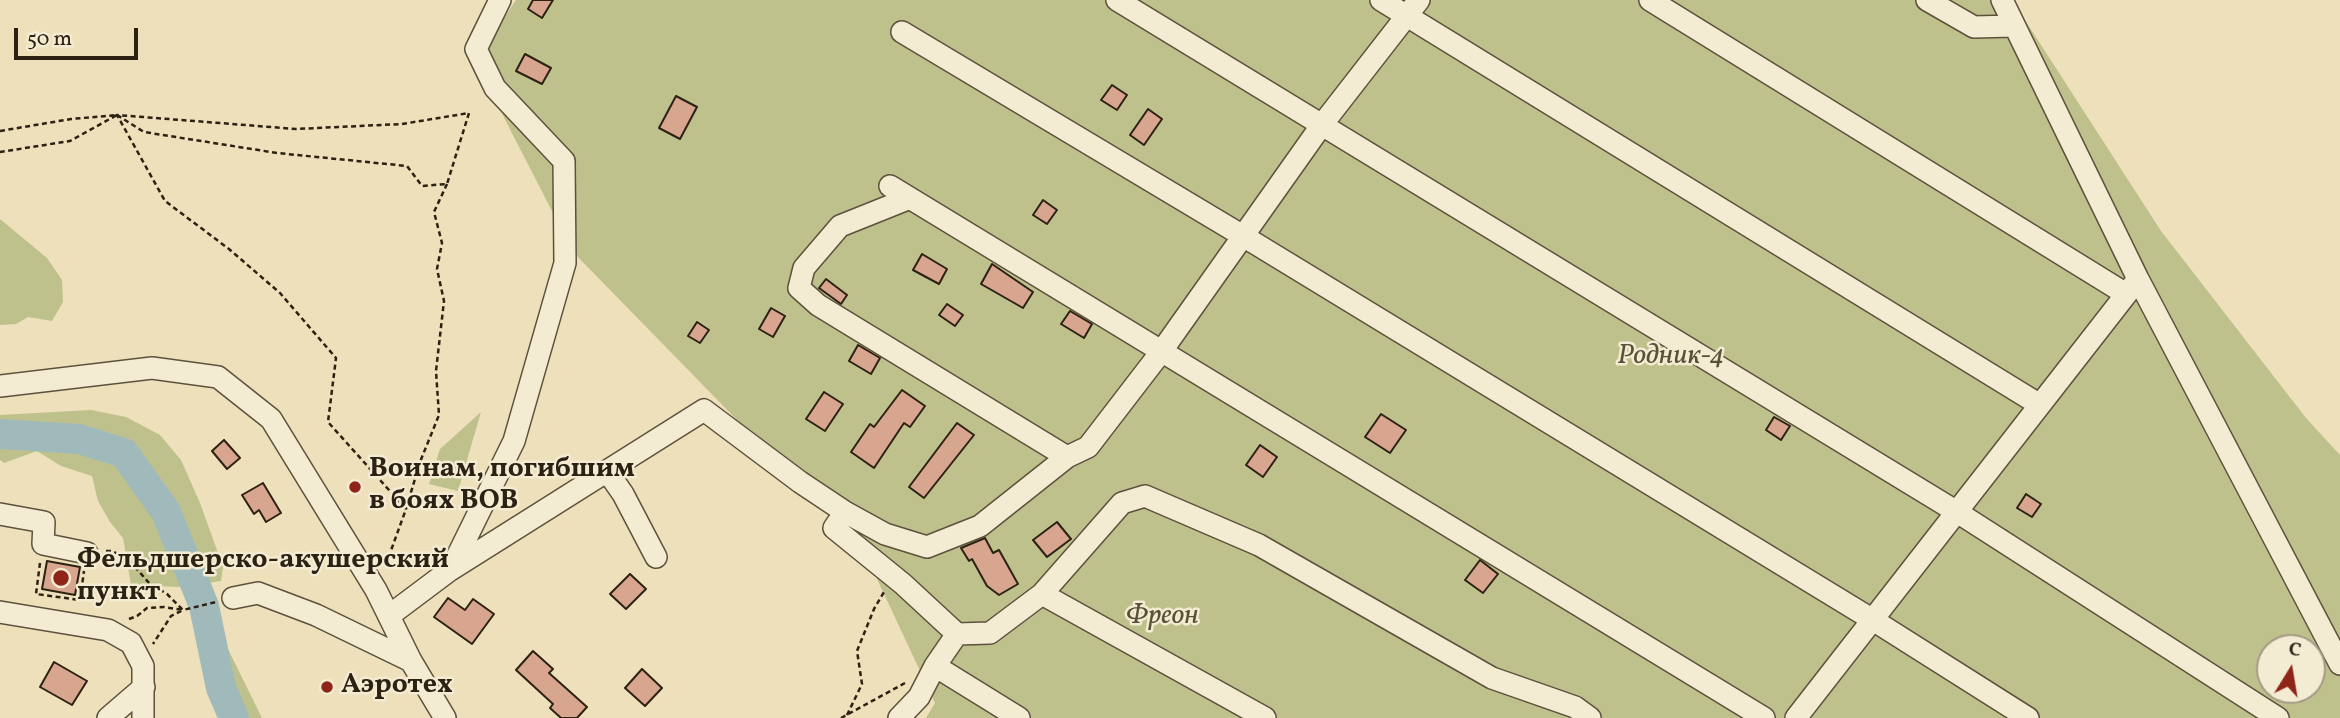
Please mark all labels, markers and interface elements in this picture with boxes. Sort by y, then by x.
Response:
scale bar [18,14,142,58]
text: 50 m [27,25,72,54]
park label: Родник-4 [1617,341,1725,375]
place label: Воинам, погибшим в боях ВОВ [369,454,635,520]
marker: Воинам, погибшим в боях ВОВ [347,479,363,495]
place label: Фельдшерско-акушерский пункт [77,545,449,611]
marker: Фельдшерско-акушерский пункт [51,568,71,588]
park label: Фреон [1125,601,1199,635]
north arrow [2256,634,2326,704]
text: С [2286,636,2303,664]
place label: Аэротех [341,670,453,704]
marker: Аэротех [319,679,335,695]

